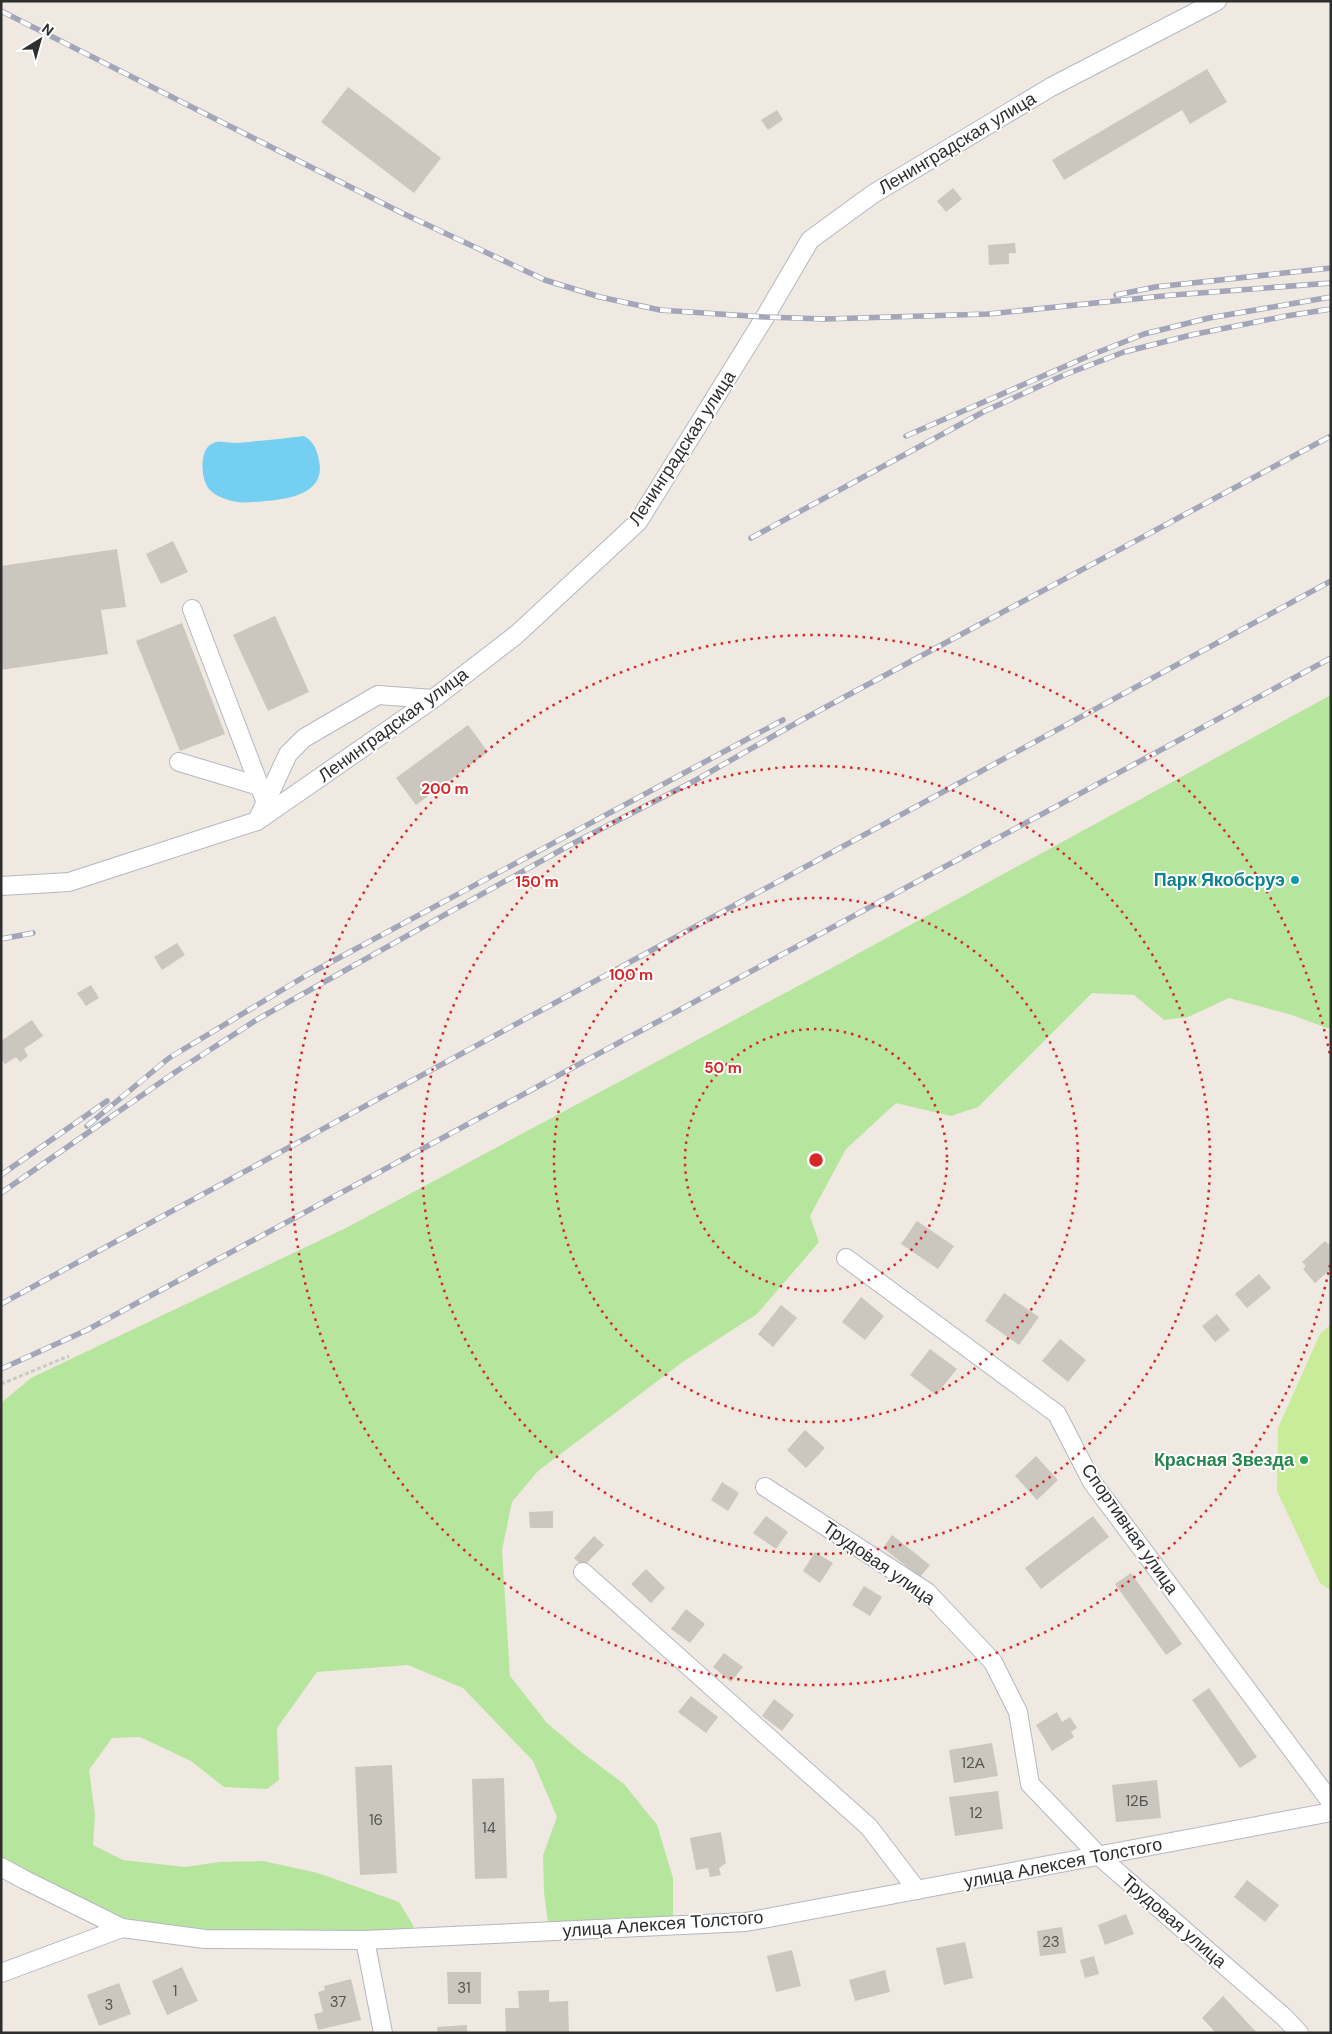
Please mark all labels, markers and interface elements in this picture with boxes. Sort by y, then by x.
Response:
north arrow [15,15,65,65]
text: N [38,19,57,40]
street label: Ленинградская улица [874,86,1041,200]
street label: Ленинградская улица [623,365,742,530]
street label: Ленинградская улица [313,662,474,788]
text: 200 m [421,779,469,799]
place label: Парк Якобсруэ [1154,868,1285,892]
text: 150 m [516,872,559,892]
marker: Парк Якобсруэ [1289,874,1301,886]
text: 100 m [609,965,653,985]
text: 50 m [704,1058,742,1078]
centre of rings [807,1151,825,1169]
place label: Красная Звезда [1154,1448,1295,1472]
marker: Красная Звезда [1298,1454,1310,1466]
street label: Спортивная улица [1076,1459,1185,1600]
street label: Трудовая улица [818,1515,941,1611]
house number: 12А [961,1753,985,1773]
house number: 12Б [1125,1791,1149,1811]
house number: 12 [969,1803,983,1823]
house number: 16 [369,1810,383,1830]
house number: 14 [482,1818,496,1838]
street label: улица Алексея Толстого [962,1832,1164,1894]
street label: Трудовая улица [1116,1869,1232,1974]
street label: улица Алексея Толстого [562,1905,764,1943]
house number: 23 [1042,1932,1060,1952]
house number: 31 [457,1978,471,1998]
house number: 1 [173,1981,177,2001]
house number: 37 [330,1992,346,2012]
house number: 3 [105,1995,113,2015]

